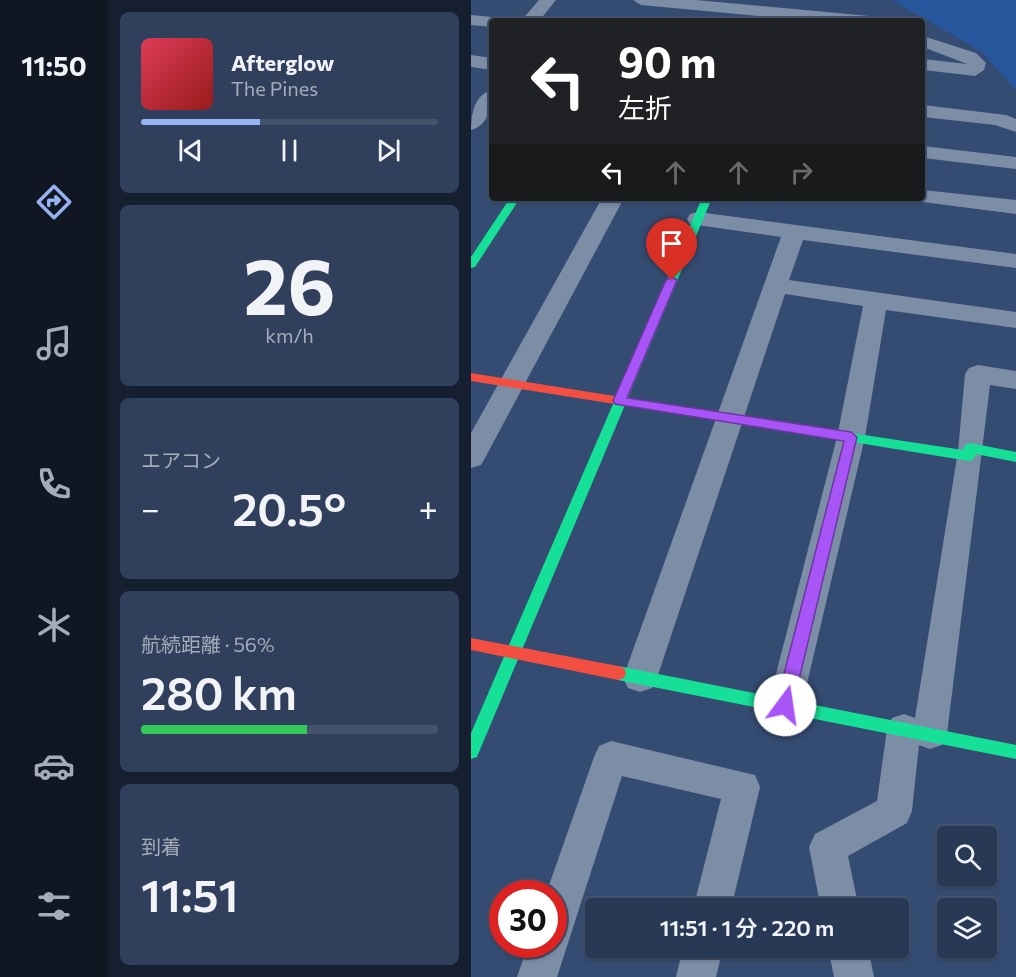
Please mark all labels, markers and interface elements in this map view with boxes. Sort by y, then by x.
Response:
text: 90 m [618,35,717,87]
icon: left [519,42,597,120]
text: 11:50 [21,49,87,82]
text: Afterglow [231,49,334,76]
text: The Pines [231,76,318,100]
text: 左折 [618,91,672,124]
icon: previous [174,134,207,167]
icon: pause [273,134,306,167]
icon: next [372,134,405,167]
icon: left [596,156,629,189]
icon: ahead [659,156,692,189]
icon: ahead [722,156,755,189]
icon: right [785,156,818,189]
icon: directions [33,181,75,223]
pin [646,218,697,280]
icon: arrive [655,227,688,260]
text: 26 [243,236,336,331]
icon: music [33,322,75,364]
text: km/h [265,323,314,347]
text: エアコン [141,448,221,472]
icon: phone [33,463,75,505]
text: 20.5° [232,480,346,535]
text: − [141,487,160,528]
text: + [419,487,438,528]
icon: climate [33,604,75,646]
text: 航続距離 · 56% [141,632,275,656]
text: 280 km [141,664,297,719]
position arrow [753,673,817,737]
icon: car [33,745,75,787]
map controls [937,826,997,958]
button: search [937,826,997,886]
text: 到着 [141,834,181,858]
text: 11:51 [141,866,239,921]
speed limit sign: 30 [489,880,567,958]
icon: filters [33,885,75,927]
button: layers [937,898,997,958]
text: 11:51 · 1 分 · 220 m [660,914,834,941]

